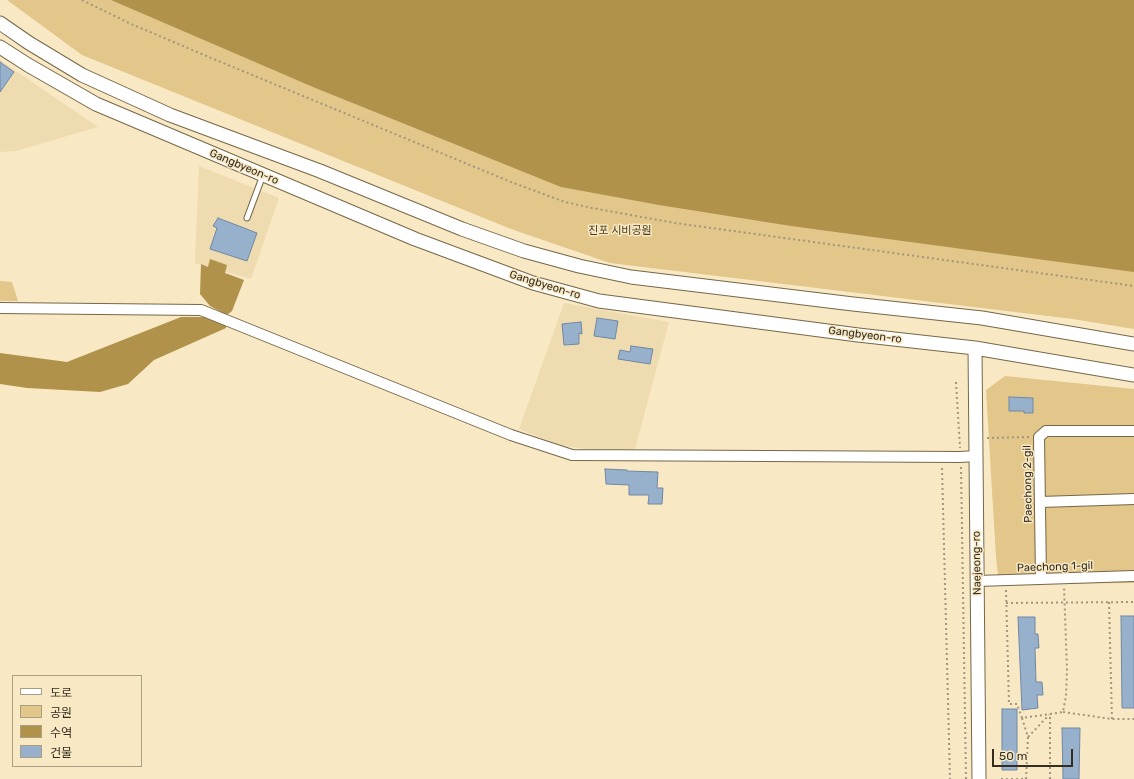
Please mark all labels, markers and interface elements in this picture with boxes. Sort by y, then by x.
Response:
street label: Gangbyeon-ro [207,146,281,188]
park label: 진포 시비공원 [588,224,652,238]
street label: Gangbyeon-ro [508,268,582,302]
street label: Gangbyeon-ro [828,324,902,346]
street label: Paechong 2-gil [1021,445,1035,523]
street label: Naejeong-ro [970,531,984,595]
street label: Paechong 1-gil [1017,559,1093,575]
legend [12,675,142,767]
text: 도로 [50,686,72,700]
text: 공원 [50,706,72,720]
text: 수역 [50,726,72,740]
scale bar [994,741,1075,767]
text: 건물 [50,746,72,760]
text: 50 m [999,749,1027,763]

